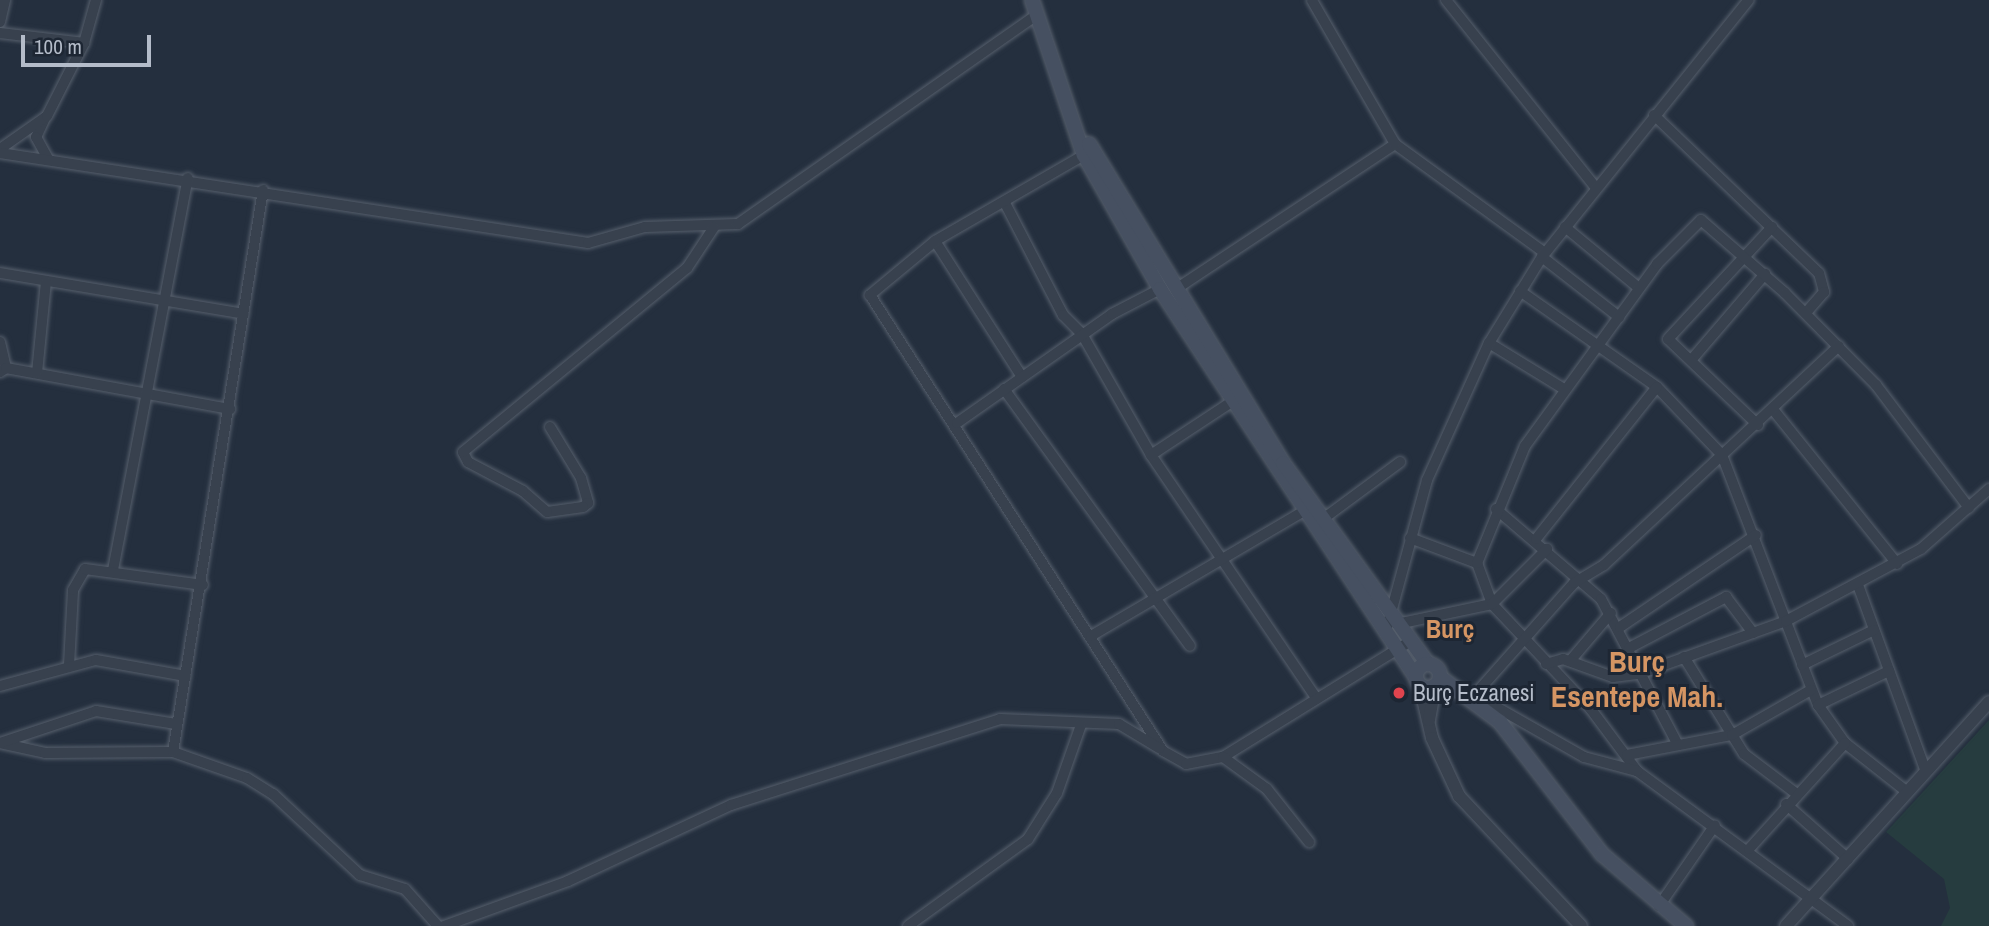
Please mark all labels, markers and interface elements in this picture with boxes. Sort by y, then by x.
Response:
scale bar [24,21,154,65]
text: 100 m [34,32,82,61]
district label: Burç [1426,613,1474,645]
district label: Burç Esentepe Mah. [1551,643,1723,714]
place label: Burç Eczanesi [1413,679,1535,707]
marker: Burç Eczanesi [1391,685,1407,701]

